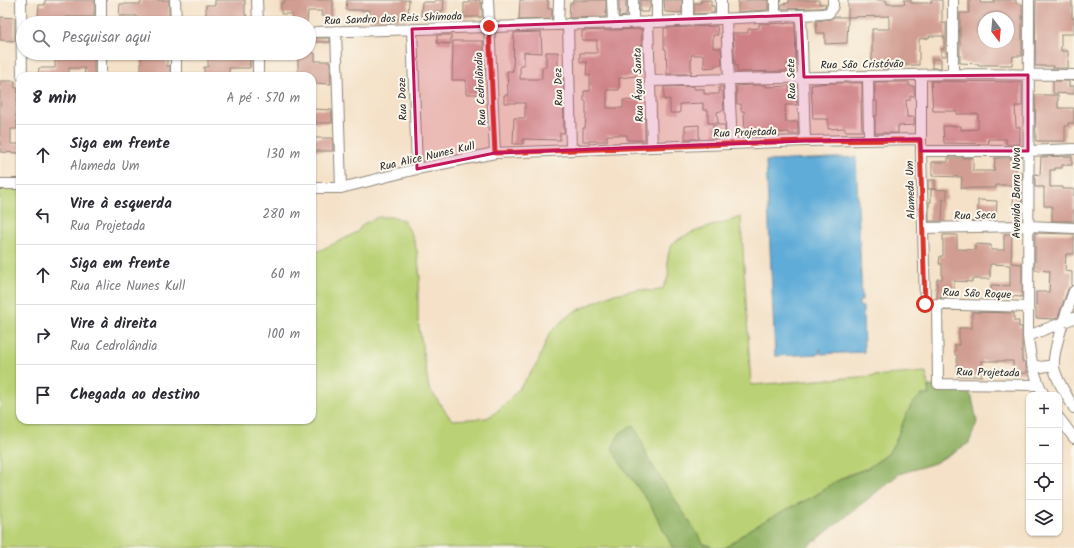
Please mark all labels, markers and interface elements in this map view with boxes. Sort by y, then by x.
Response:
street label: Rua Sandro dos Reis Shimoda [324,8,462,30]
north arrow [978,12,1014,48]
search box [16,16,316,60]
route end [480,17,498,35]
text: Pesquisar aqui [62,26,151,50]
icon: search [30,27,52,49]
street label: Rua Água Santa [629,48,649,122]
street label: Rua Cedrolândia [470,52,492,126]
street label: Rua São Cristóvão [820,55,904,75]
street label: Rua Sete [782,58,802,100]
street label: Rua Dez [549,67,569,106]
street label: Rua Doze [393,77,413,121]
text: 8 min [32,85,76,112]
text: A pé · 570 m [226,88,300,109]
street label: Rua Projetada [713,123,777,143]
text: Siga em frente [70,132,170,156]
street label: Rua Alice Nunes Kull [378,137,477,177]
icon: ahead [32,144,54,166]
text: 130 m [266,144,300,165]
street label: Avenida Barra Nova [1008,147,1026,239]
text: Alameda Um [70,156,139,177]
street label: Alameda Um [901,160,921,220]
text: Vire à esquerda [70,192,172,216]
icon: left [32,204,54,226]
text: 280 m [263,204,300,225]
street label: Rua Seca [954,207,996,225]
text: Rua Projetada [70,216,145,237]
text: Siga em frente [70,252,170,276]
icon: ahead [32,264,54,286]
text: 60 m [271,264,300,285]
text: Rua Alice Nunes Kull [70,276,185,297]
street label: Rua São Roque [942,284,1012,304]
route start [916,295,934,313]
text: Vire à direita [70,312,157,336]
icon: right [32,324,54,346]
text: 100 m [267,324,300,345]
text: Rua Cedrolândia [70,336,157,357]
street label: Rua Projetada [956,363,1020,383]
text: Chegada ao destino [70,383,200,407]
icon: arrive [32,384,54,406]
map controls [1026,392,1062,536]
button: + [1026,392,1062,428]
button: − [1026,428,1062,464]
button: locate [1026,464,1062,500]
button: layers [1026,500,1062,536]

